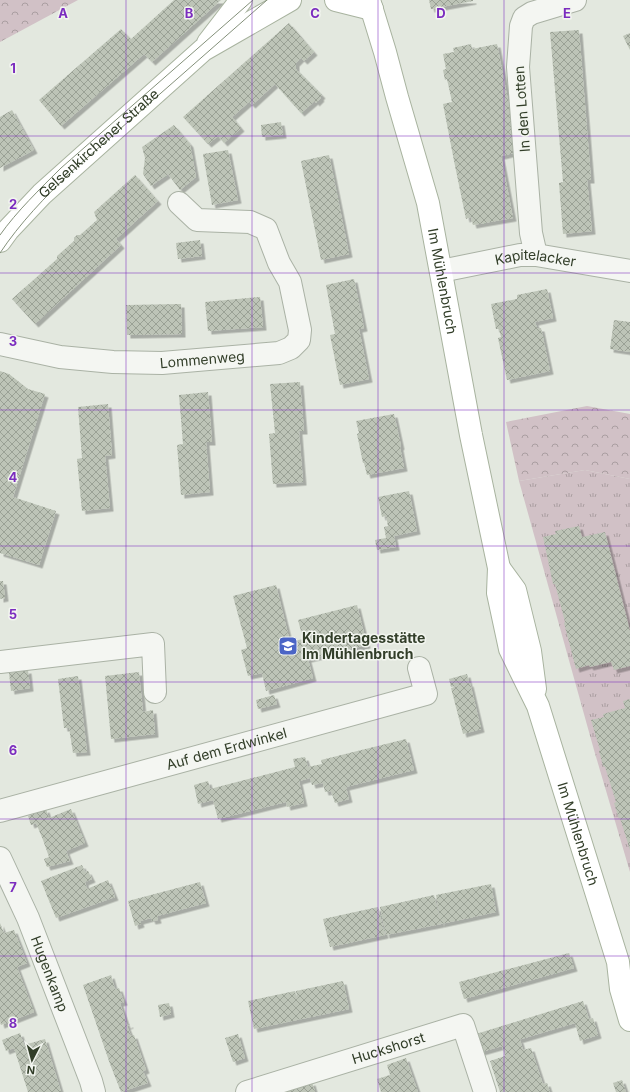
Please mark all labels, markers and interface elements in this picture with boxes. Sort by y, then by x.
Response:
text: A [58,5,68,21]
text: B [185,5,194,21]
text: C [310,5,320,21]
text: D [436,5,446,21]
text: E [563,5,571,21]
text: 1 [10,60,16,76]
street label: In den Lotten [510,65,533,153]
street label: Gelsenkirchener Straße [35,85,162,201]
text: 2 [9,196,17,212]
street label: Im Mühlenbruch [425,227,461,336]
street label: Kapitelacker [493,246,577,270]
text: 3 [9,333,17,349]
street label: Lommenweg [159,347,245,371]
text: 4 [9,469,18,485]
text: 5 [9,606,17,622]
place label: Kindertagesstätte Im Mühlenbruch [302,629,425,662]
school or university icon: Kindertagesstätte Im Mühlenbruch [277,635,299,657]
street label: Auf dem Erdwinkel [164,724,289,773]
text: 6 [9,742,17,758]
street label: Im Mühlenbruch [554,780,603,887]
text: 7 [9,879,17,895]
street label: Hugenkamp [28,933,72,1014]
text: 8 [9,1015,17,1031]
street label: Huckshorst [350,1028,427,1067]
north arrow [12,1040,52,1080]
text: N [26,1063,36,1077]

